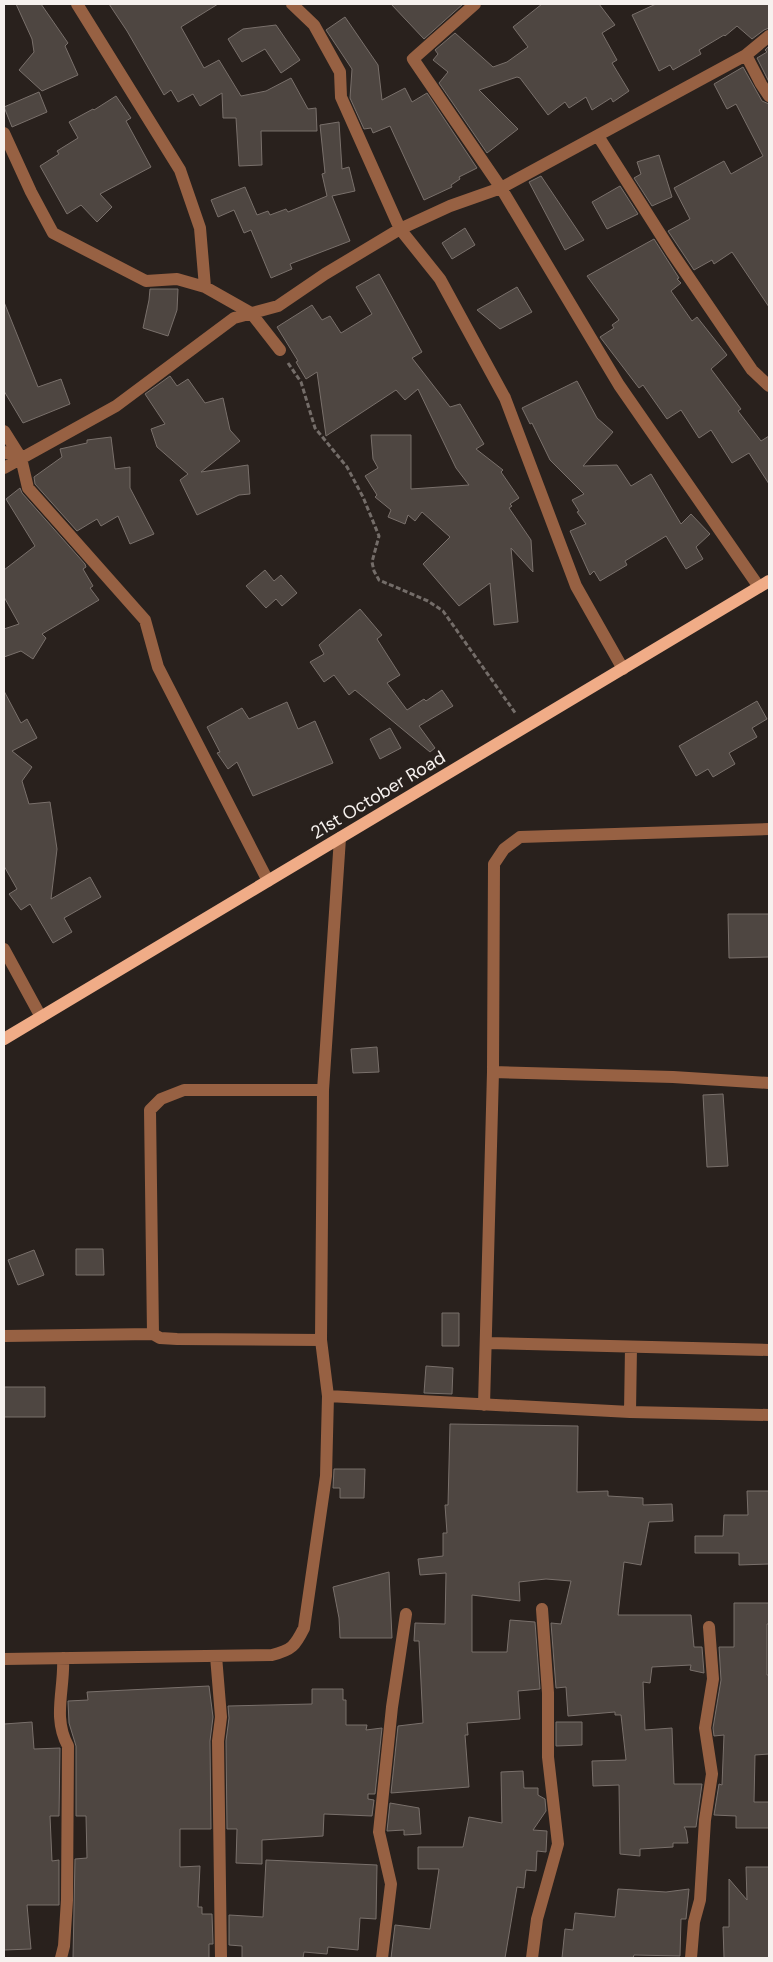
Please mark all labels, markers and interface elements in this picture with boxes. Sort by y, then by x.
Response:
street label: 21st October Road [306,745,450,845]

